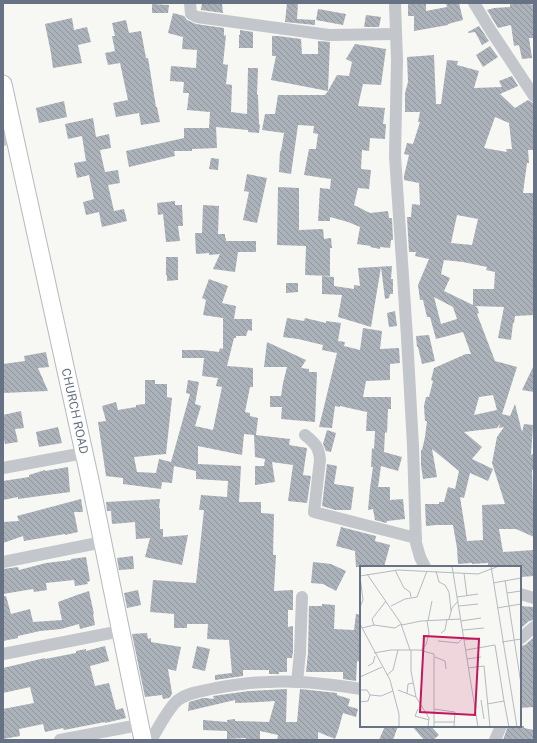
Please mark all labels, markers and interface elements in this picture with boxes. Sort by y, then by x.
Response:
street label: CHURCH ROAD [59,367,91,455]
inset map [360,566,521,727]

